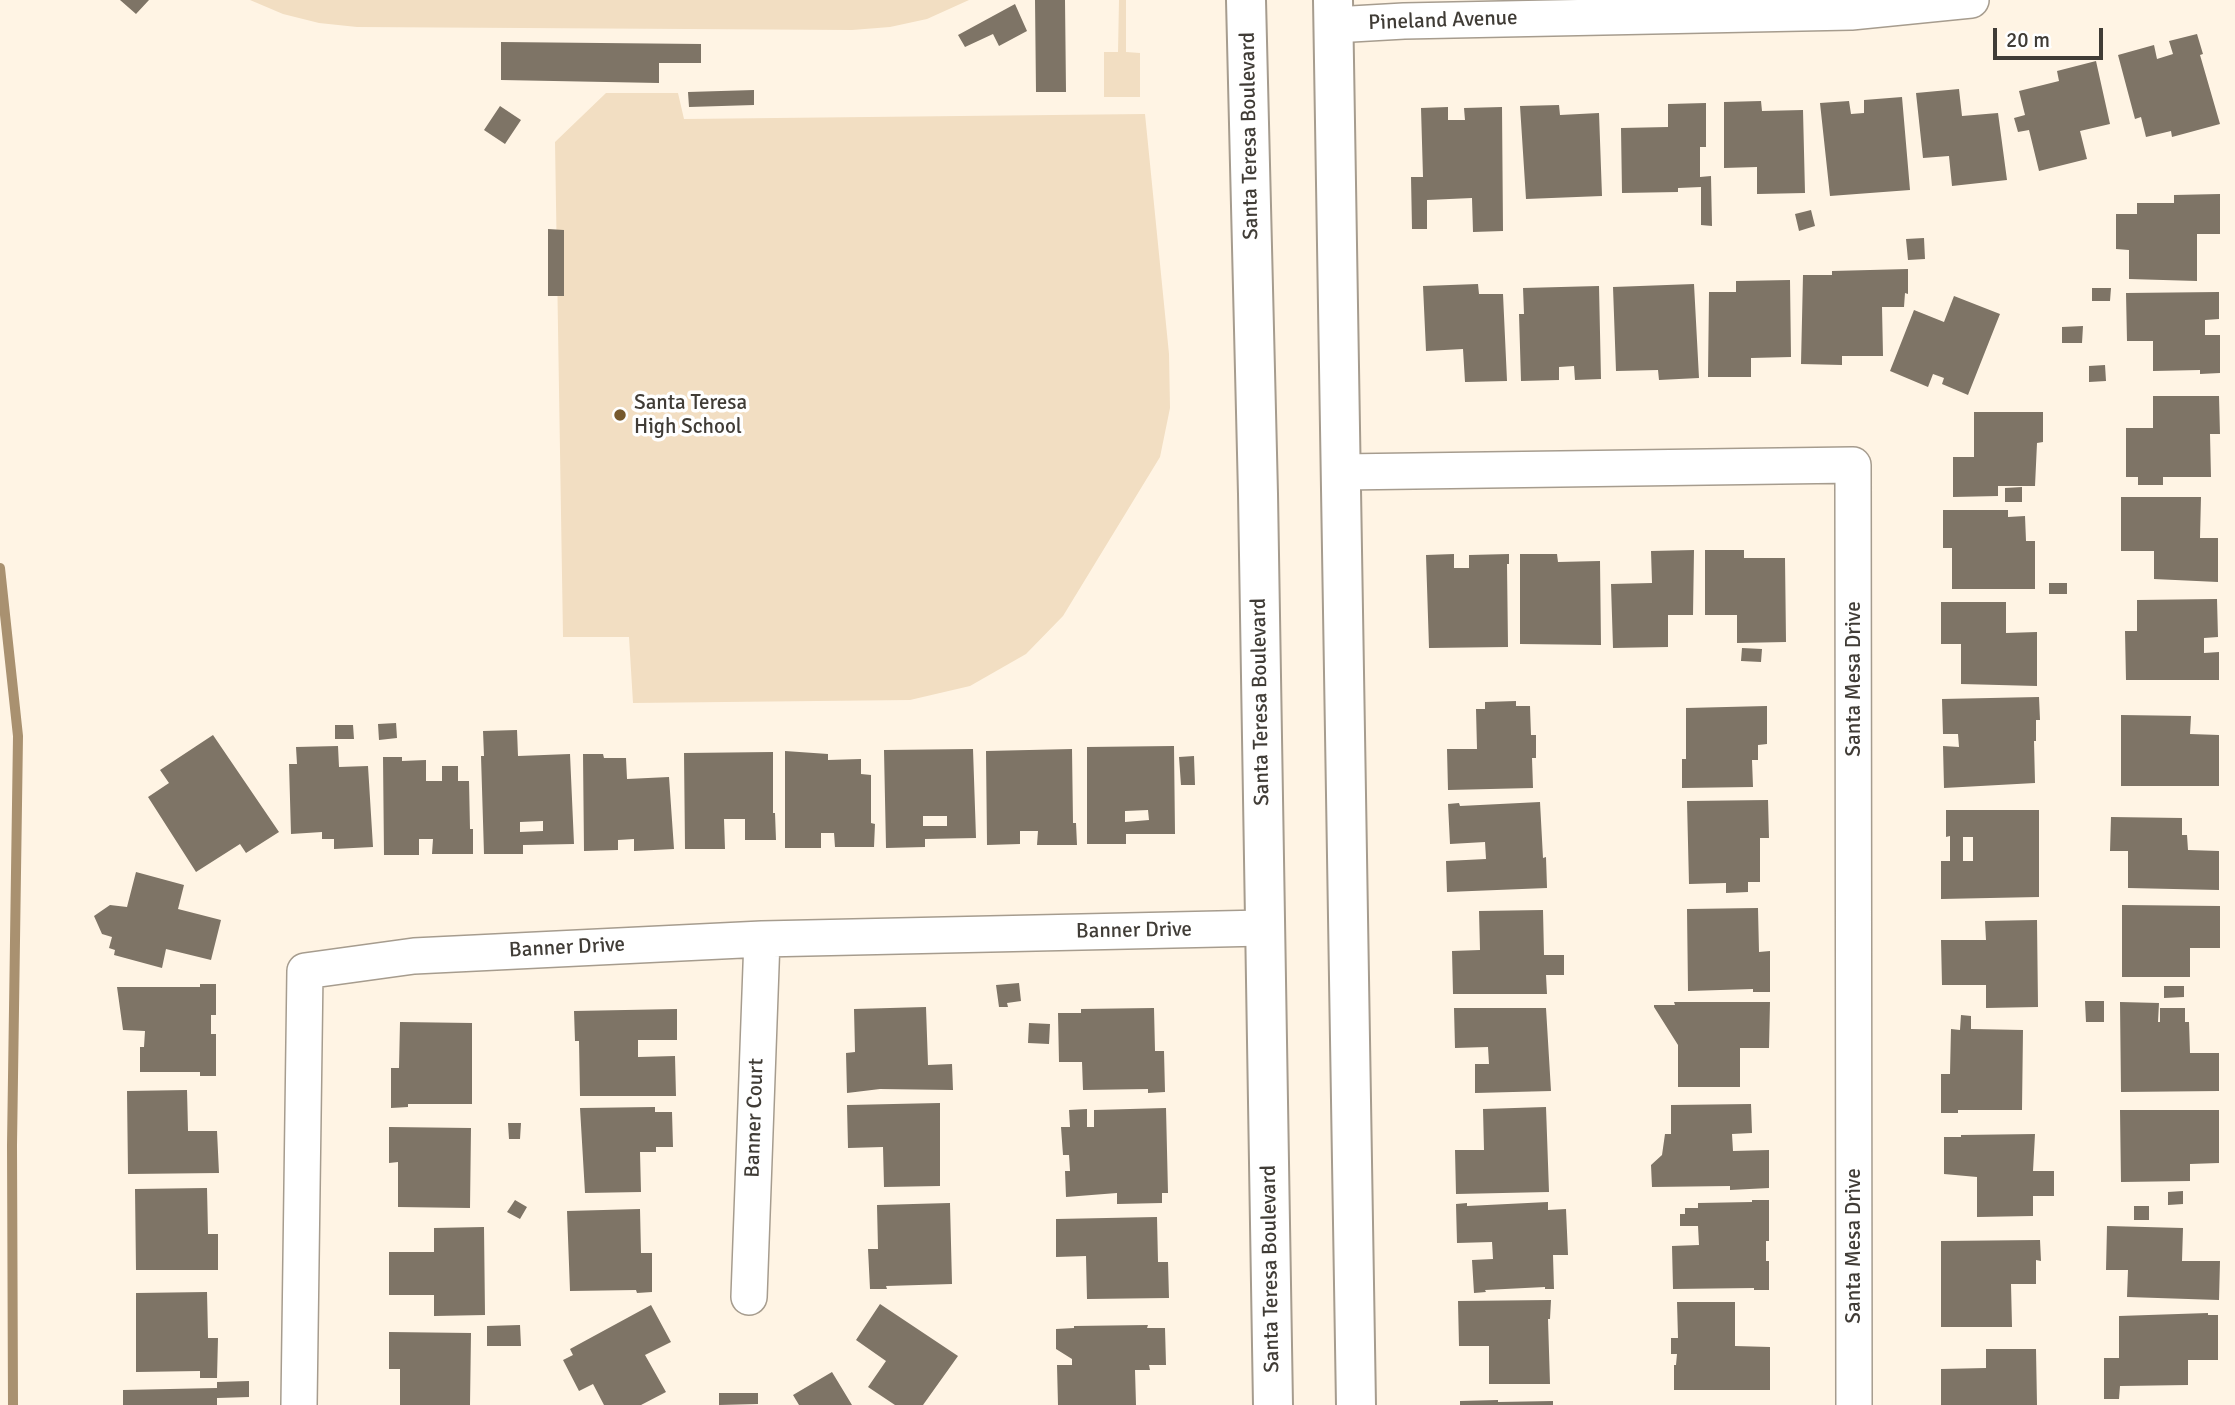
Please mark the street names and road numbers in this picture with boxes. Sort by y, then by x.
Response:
street label: Pineland Avenue [1368,6,1518,36]
street label: Santa Teresa Boulevard [1236,32,1264,240]
street label: Santa Teresa Boulevard [1247,598,1275,806]
street label: Santa Mesa Drive [1841,601,1867,757]
street label: Banner Drive [1076,917,1192,945]
street label: Banner Drive [508,932,626,964]
street label: Banner Court [740,1058,770,1178]
street label: Santa Teresa Boulevard [1257,1165,1285,1373]
street label: Santa Mesa Drive [1841,1168,1867,1324]

